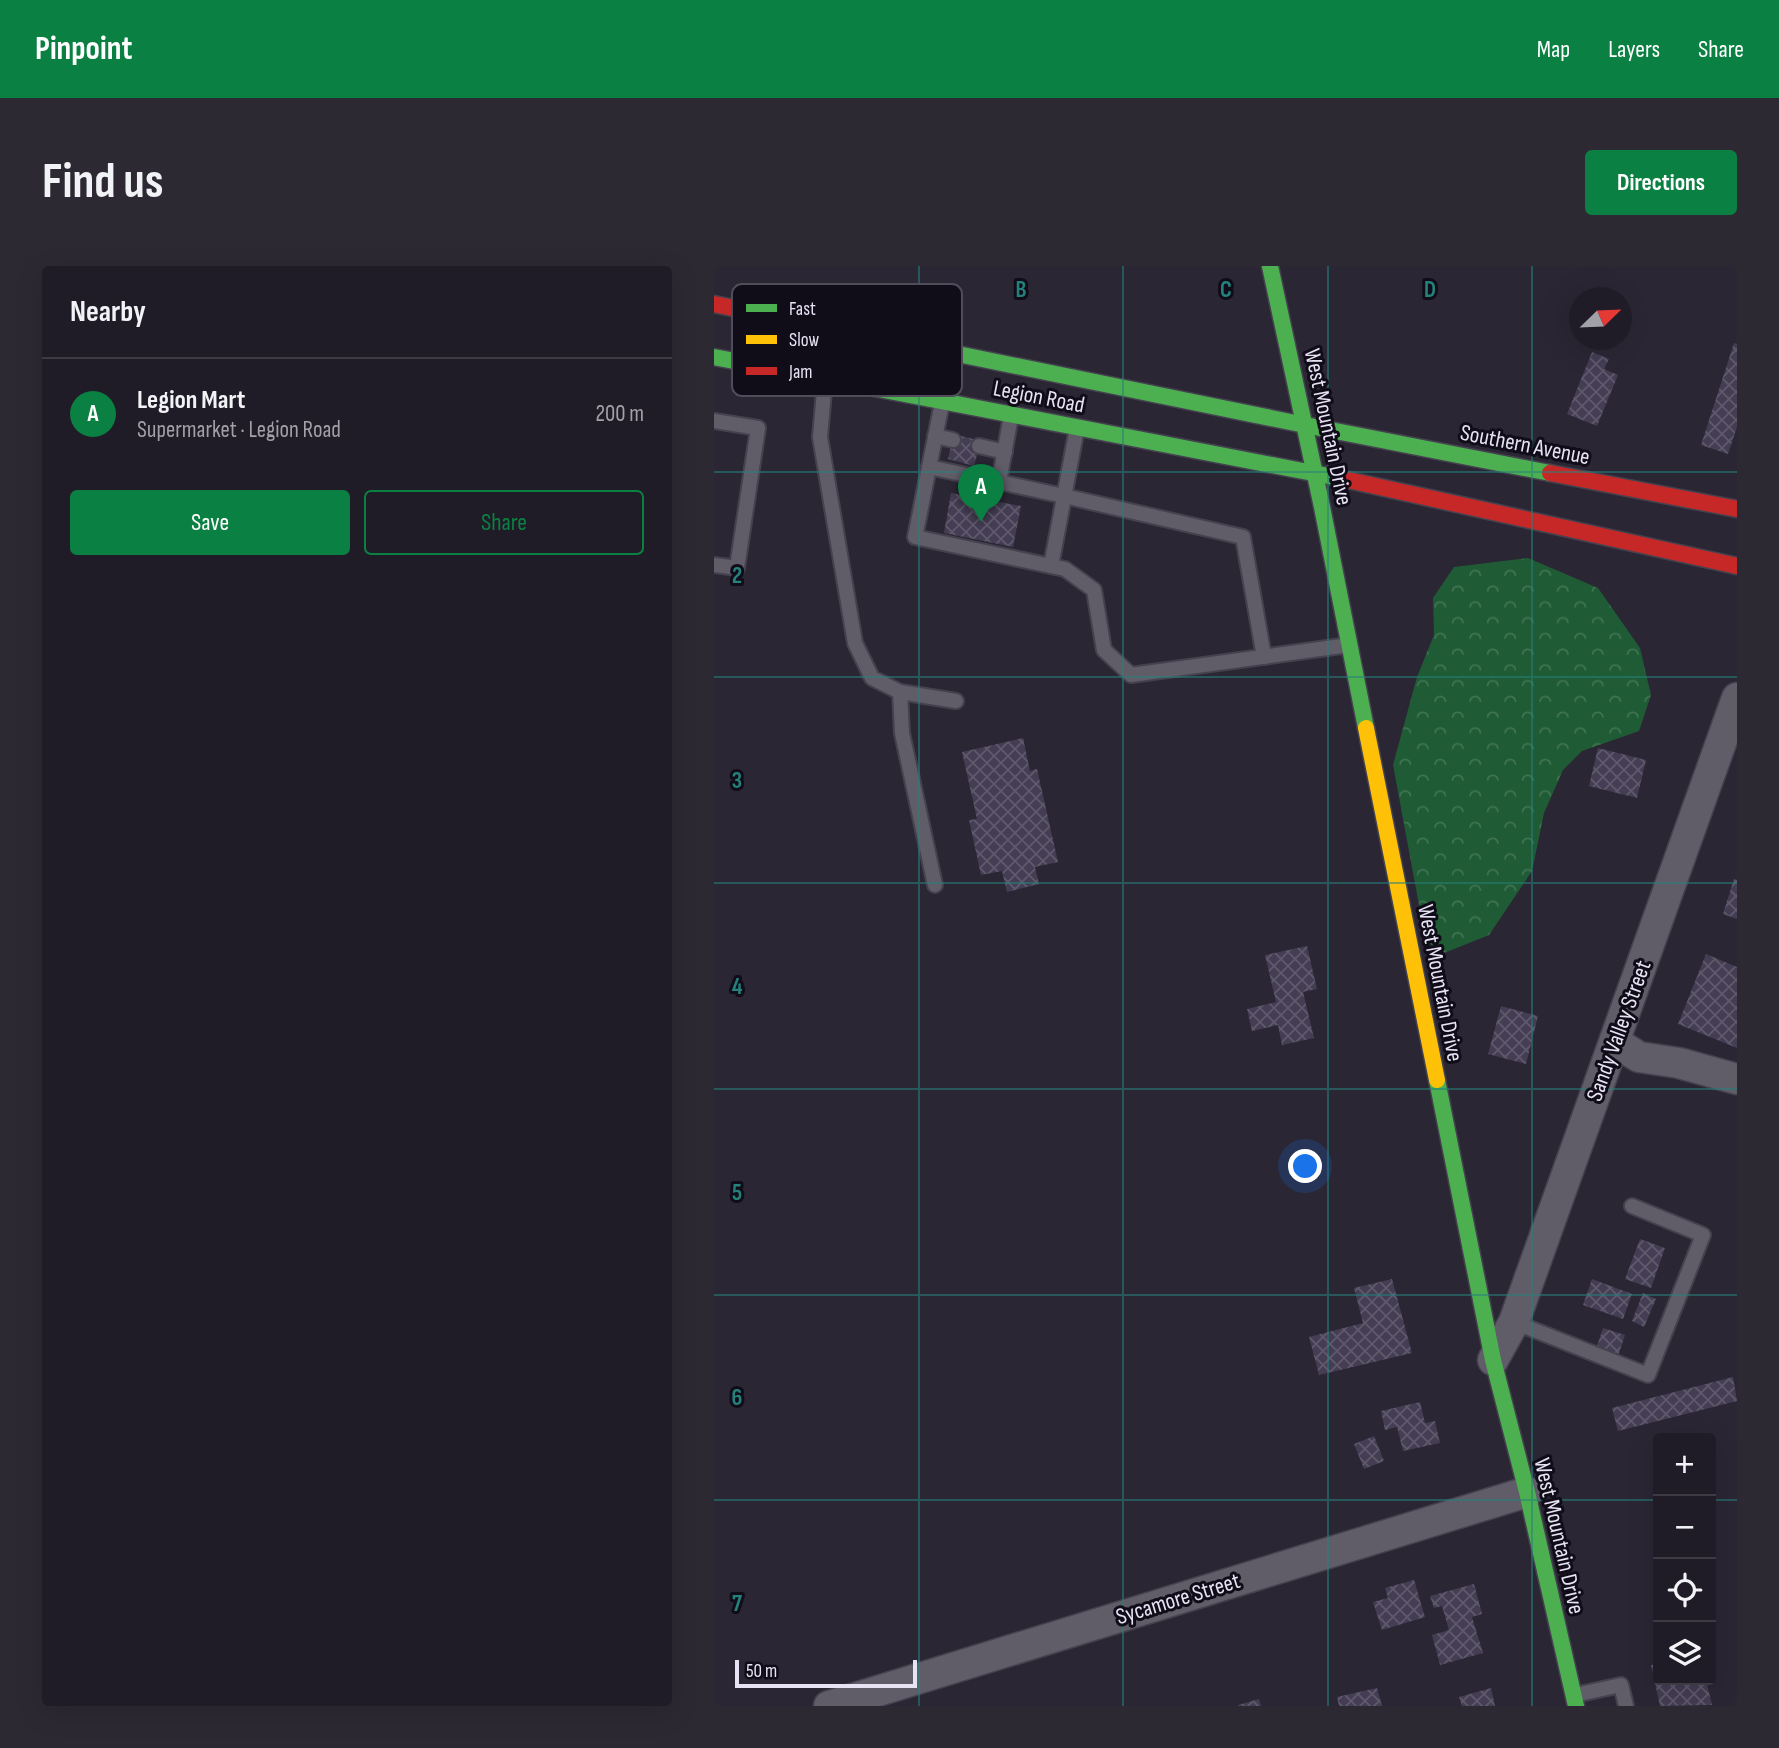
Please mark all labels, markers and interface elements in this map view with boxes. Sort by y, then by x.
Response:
text: Pinpoint [35,29,132,69]
text: Map [1537,35,1570,64]
text: Layers [1608,35,1660,64]
text: Share [1698,35,1744,64]
button: Directions [1585,150,1737,215]
text: Find us [42,153,164,212]
text: B [1016,276,1027,304]
text: C [1220,276,1232,304]
text: D [1424,276,1436,304]
legend [732,284,962,396]
north arrow [1569,287,1632,350]
text: Nearby [70,294,146,330]
text: Fast [789,298,816,321]
text: Slow [789,329,819,352]
street label: West Mountain Drive [1298,346,1358,508]
text: Jam [788,361,812,384]
street label: Legion Road [991,374,1087,420]
text: Legion Mart [137,385,245,416]
text: A [88,400,98,428]
text: 200 m [596,400,644,428]
text: Supermarket · Legion Road [137,416,341,444]
street label: Southern Avenue [1458,419,1592,471]
pin: A [958,464,1004,522]
button: Save [70,490,350,555]
button: Share [364,490,644,555]
text: 2 [732,562,742,590]
text: 3 [732,767,742,795]
street label: West Mountain Drive [1411,902,1469,1064]
street label: Sandy Valley Street [1581,957,1657,1105]
text: 4 [732,973,743,1001]
your location [1288,1149,1322,1183]
text: 5 [732,1179,742,1207]
text: 6 [732,1384,742,1412]
map controls [1653,1433,1716,1685]
button: + [1653,1433,1716,1496]
street label: West Mountain Drive [1527,1455,1591,1617]
button: − [1653,1496,1716,1559]
button: locate [1653,1559,1716,1622]
street label: Sycamore Street [1113,1567,1243,1631]
text: 7 [732,1590,742,1618]
button: layers [1653,1622,1716,1685]
scale bar [735,1657,917,1689]
text: 50 m [746,1660,777,1683]

